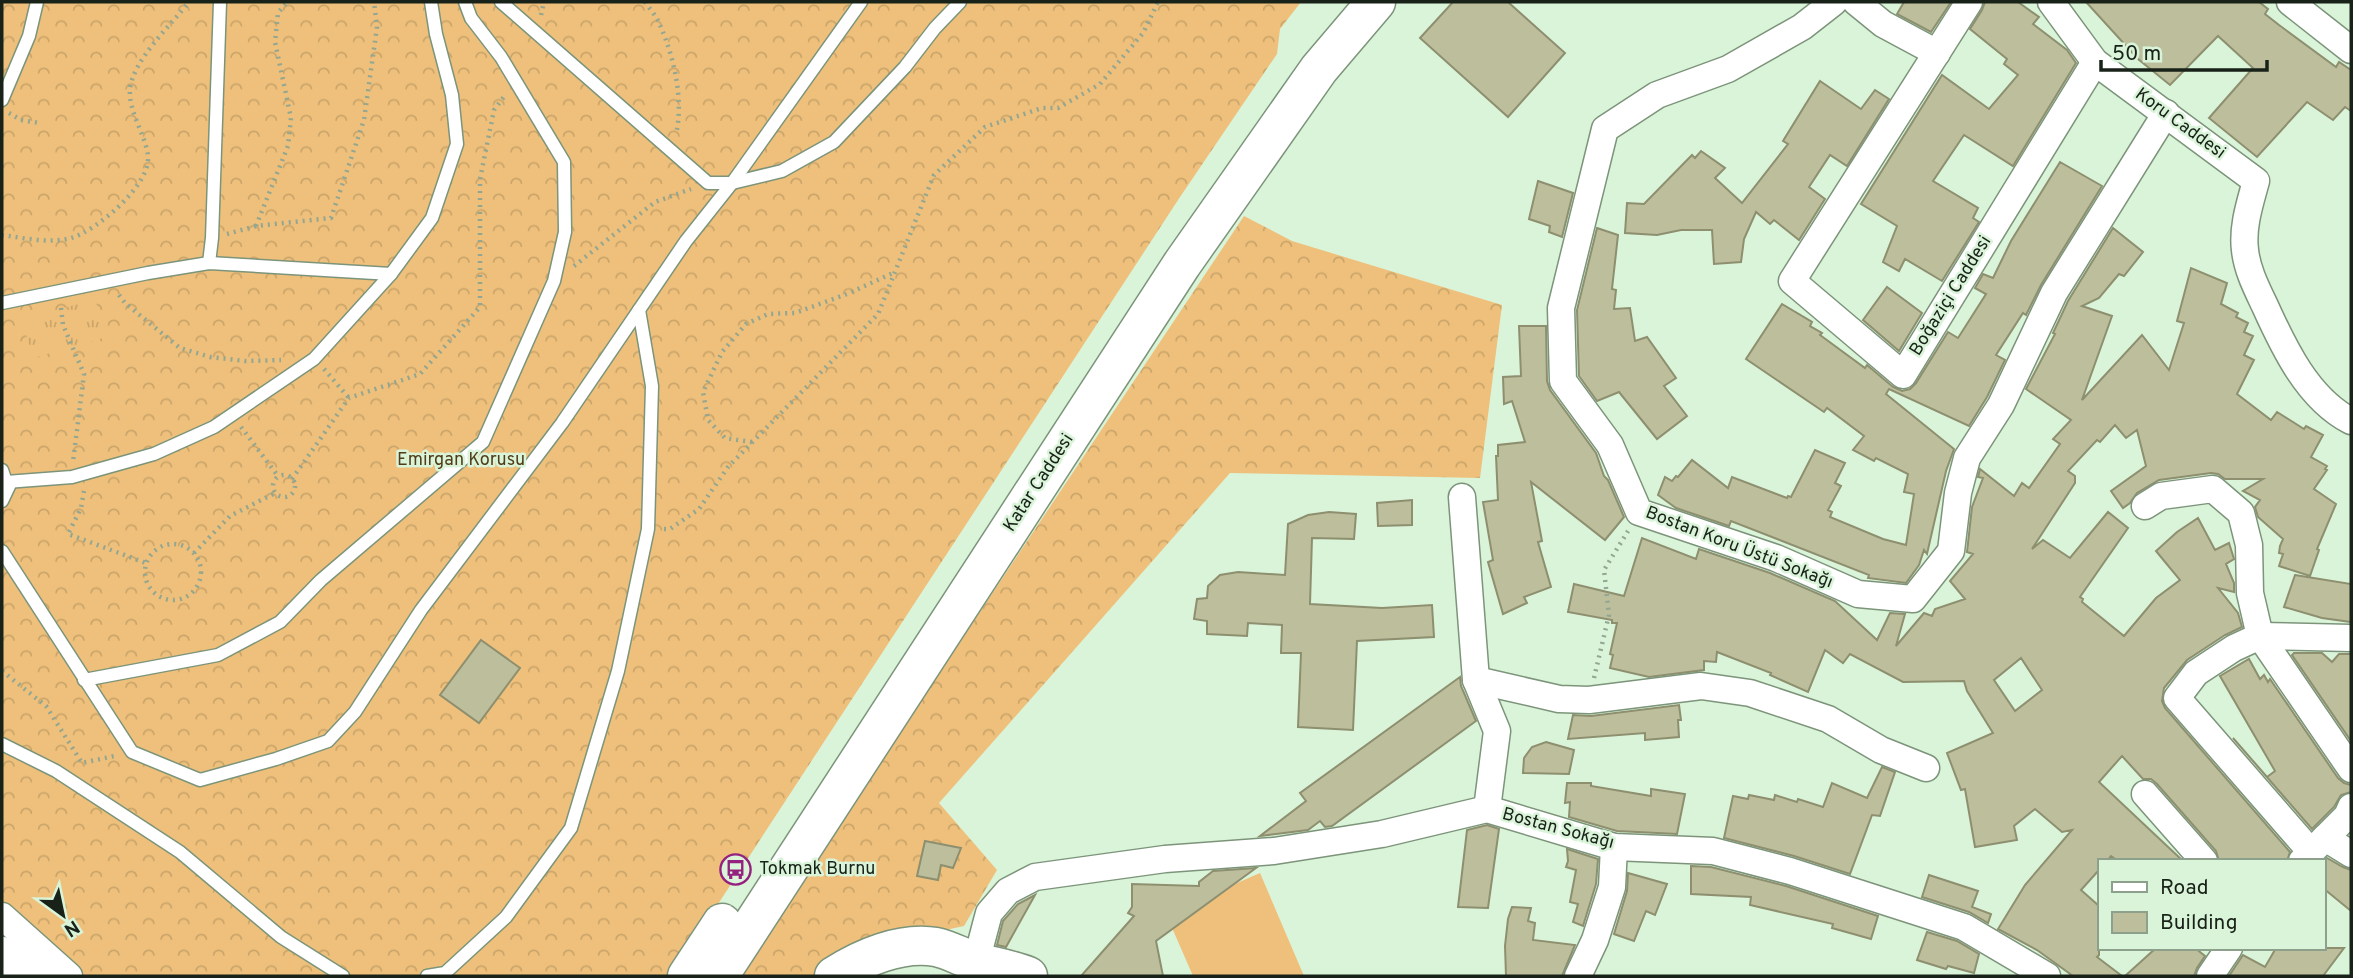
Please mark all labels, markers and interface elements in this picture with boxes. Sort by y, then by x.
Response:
scale bar [2101,28,2267,72]
text: 50 m [2112,41,2161,68]
street label: Koru Caddesi [2130,83,2230,165]
street label: Boğaziçi Caddesi [1905,232,1997,360]
street label: Katar Caddesi [999,430,1079,536]
park label: Emirgan Korusu [397,449,525,472]
street label: Bostan Koru Üstü Sokağı [1642,500,1837,594]
street label: Bostan Sokağı [1500,803,1616,855]
bus stop icon: Tokmak Burnu [719,852,753,886]
place label: Tokmak Burnu [759,858,875,881]
legend [2098,859,2325,950]
text: Road [2160,875,2209,902]
north arrow [28,880,98,950]
text: Building [2160,910,2238,937]
text: N [59,914,83,941]

